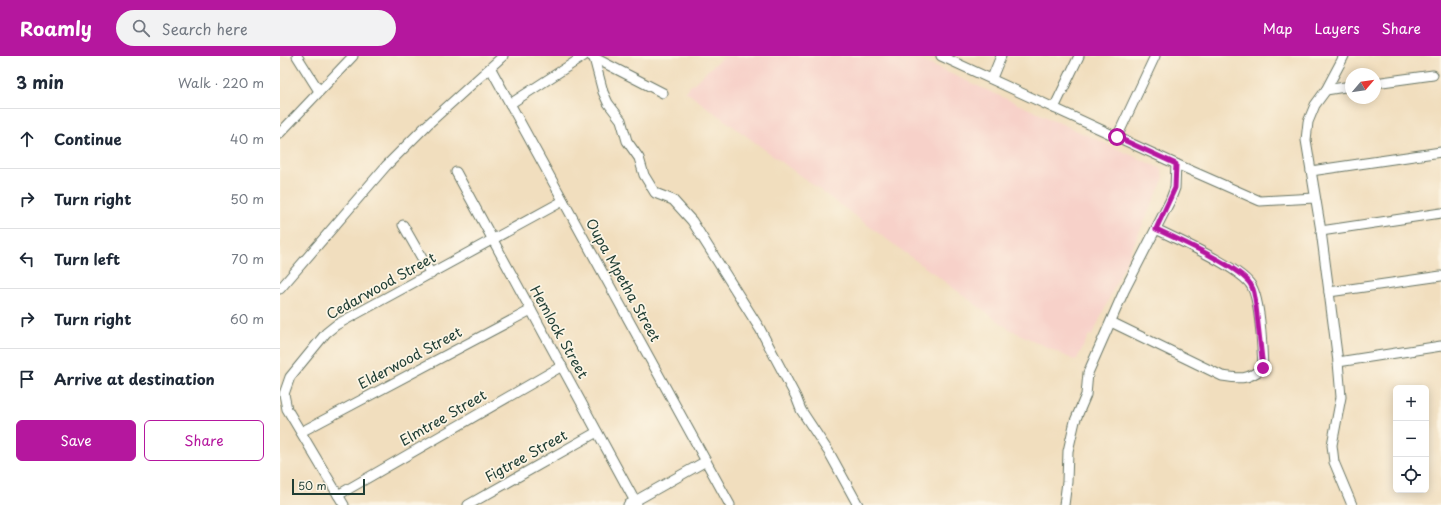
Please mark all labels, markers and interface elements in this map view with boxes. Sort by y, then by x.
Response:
search box [116,10,396,46]
text: Roamly [20,14,92,42]
icon: search [130,17,152,39]
text: Search here [162,17,248,40]
text: Map [1263,18,1293,39]
text: Layers [1315,18,1360,39]
text: Share [1382,18,1421,39]
north arrow [1345,68,1381,104]
text: 3 min [16,69,64,95]
text: Walk · 220 m [178,73,264,92]
text: Continue [54,127,122,150]
icon: ahead [16,128,38,150]
route start [1108,128,1126,146]
text: 40 m [230,129,264,148]
text: Turn right [54,187,131,210]
icon: right [16,188,38,210]
text: 50 m [230,189,264,208]
street label: Oupa Mpetha Street [581,214,666,345]
text: Turn left [54,247,120,270]
street label: Cedarwood Street [322,247,440,324]
icon: left [16,248,38,270]
text: 70 m [231,249,264,268]
street label: Hemlock Street [525,281,594,382]
text: Turn right [54,307,131,330]
icon: right [16,308,38,330]
text: 60 m [230,309,264,328]
street label: Elderwood Street [354,321,466,394]
route end [1254,359,1272,377]
text: Arrive at destination [54,367,215,390]
icon: arrive [16,368,38,390]
street label: Elmtree Street [396,384,490,451]
map controls [1393,385,1429,493]
button: + [1393,385,1429,421]
button: Save [16,420,136,461]
button: Share [144,420,264,461]
button: − [1393,421,1429,457]
street label: Figtree Street [481,424,571,487]
button: locate [1393,457,1429,493]
scale bar [292,477,365,496]
text: 50 m [298,477,327,494]

